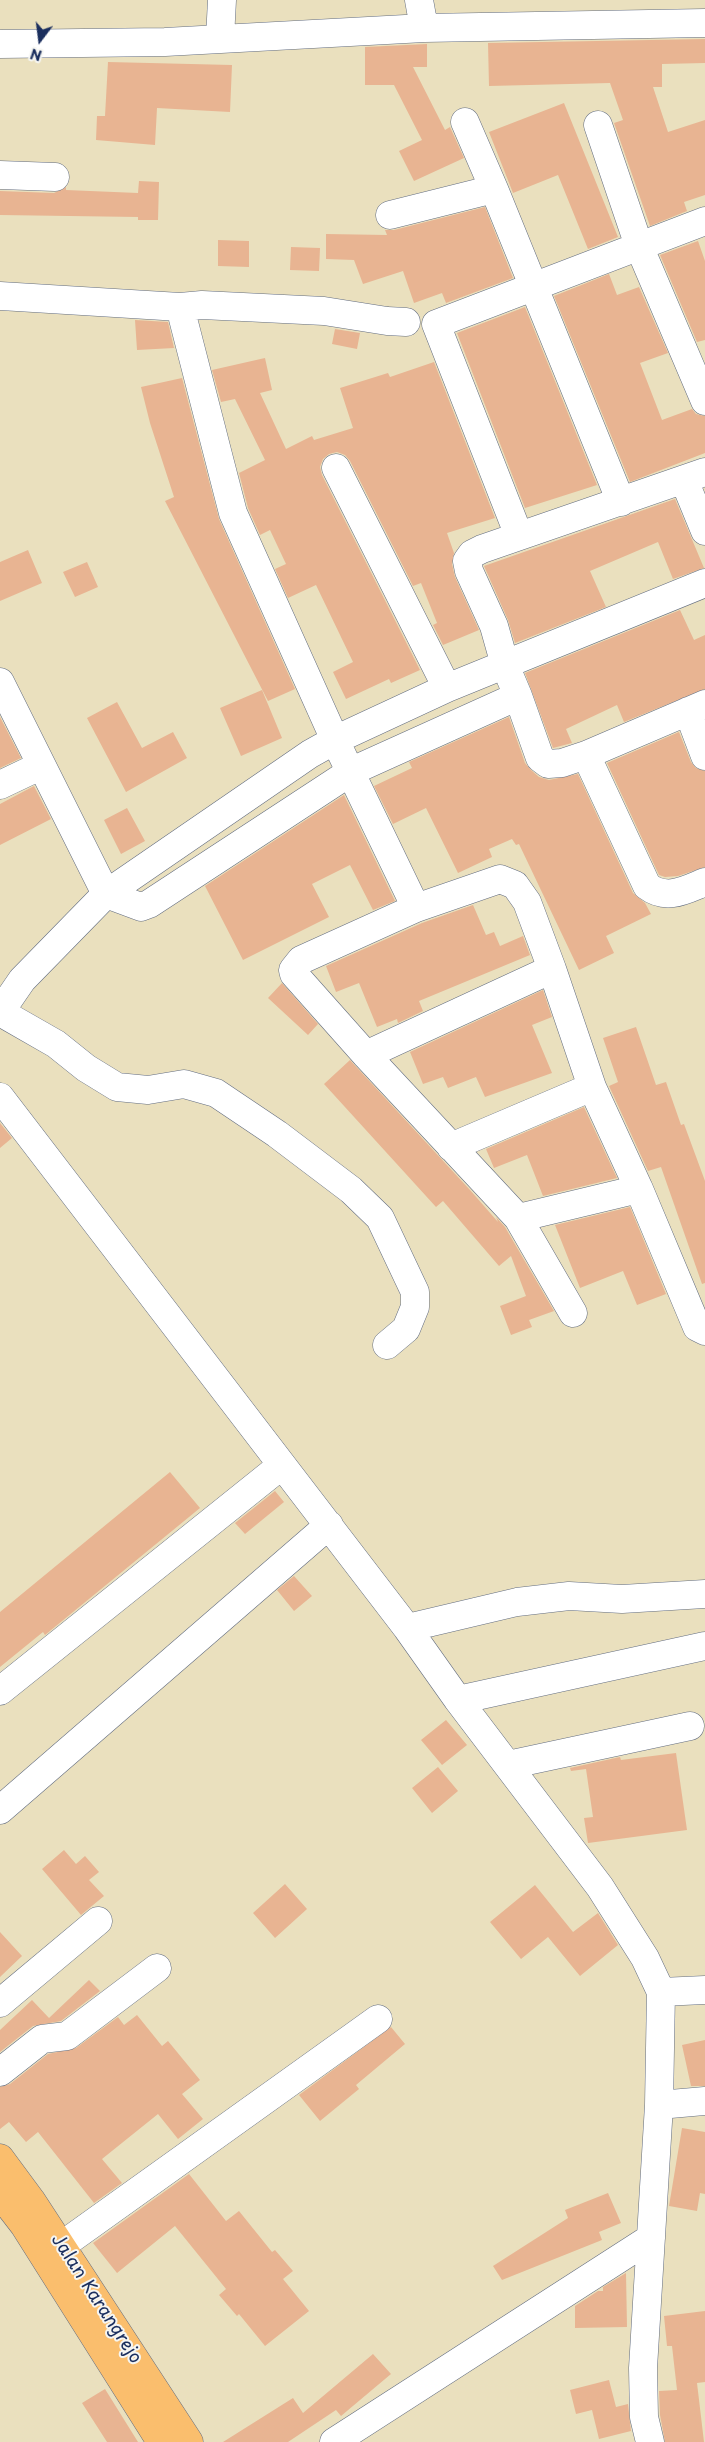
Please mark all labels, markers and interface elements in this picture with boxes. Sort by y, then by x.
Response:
north arrow [15,15,65,65]
text: N [28,43,44,67]
street label: Jalan Karangrejo [46,2230,146,2368]

